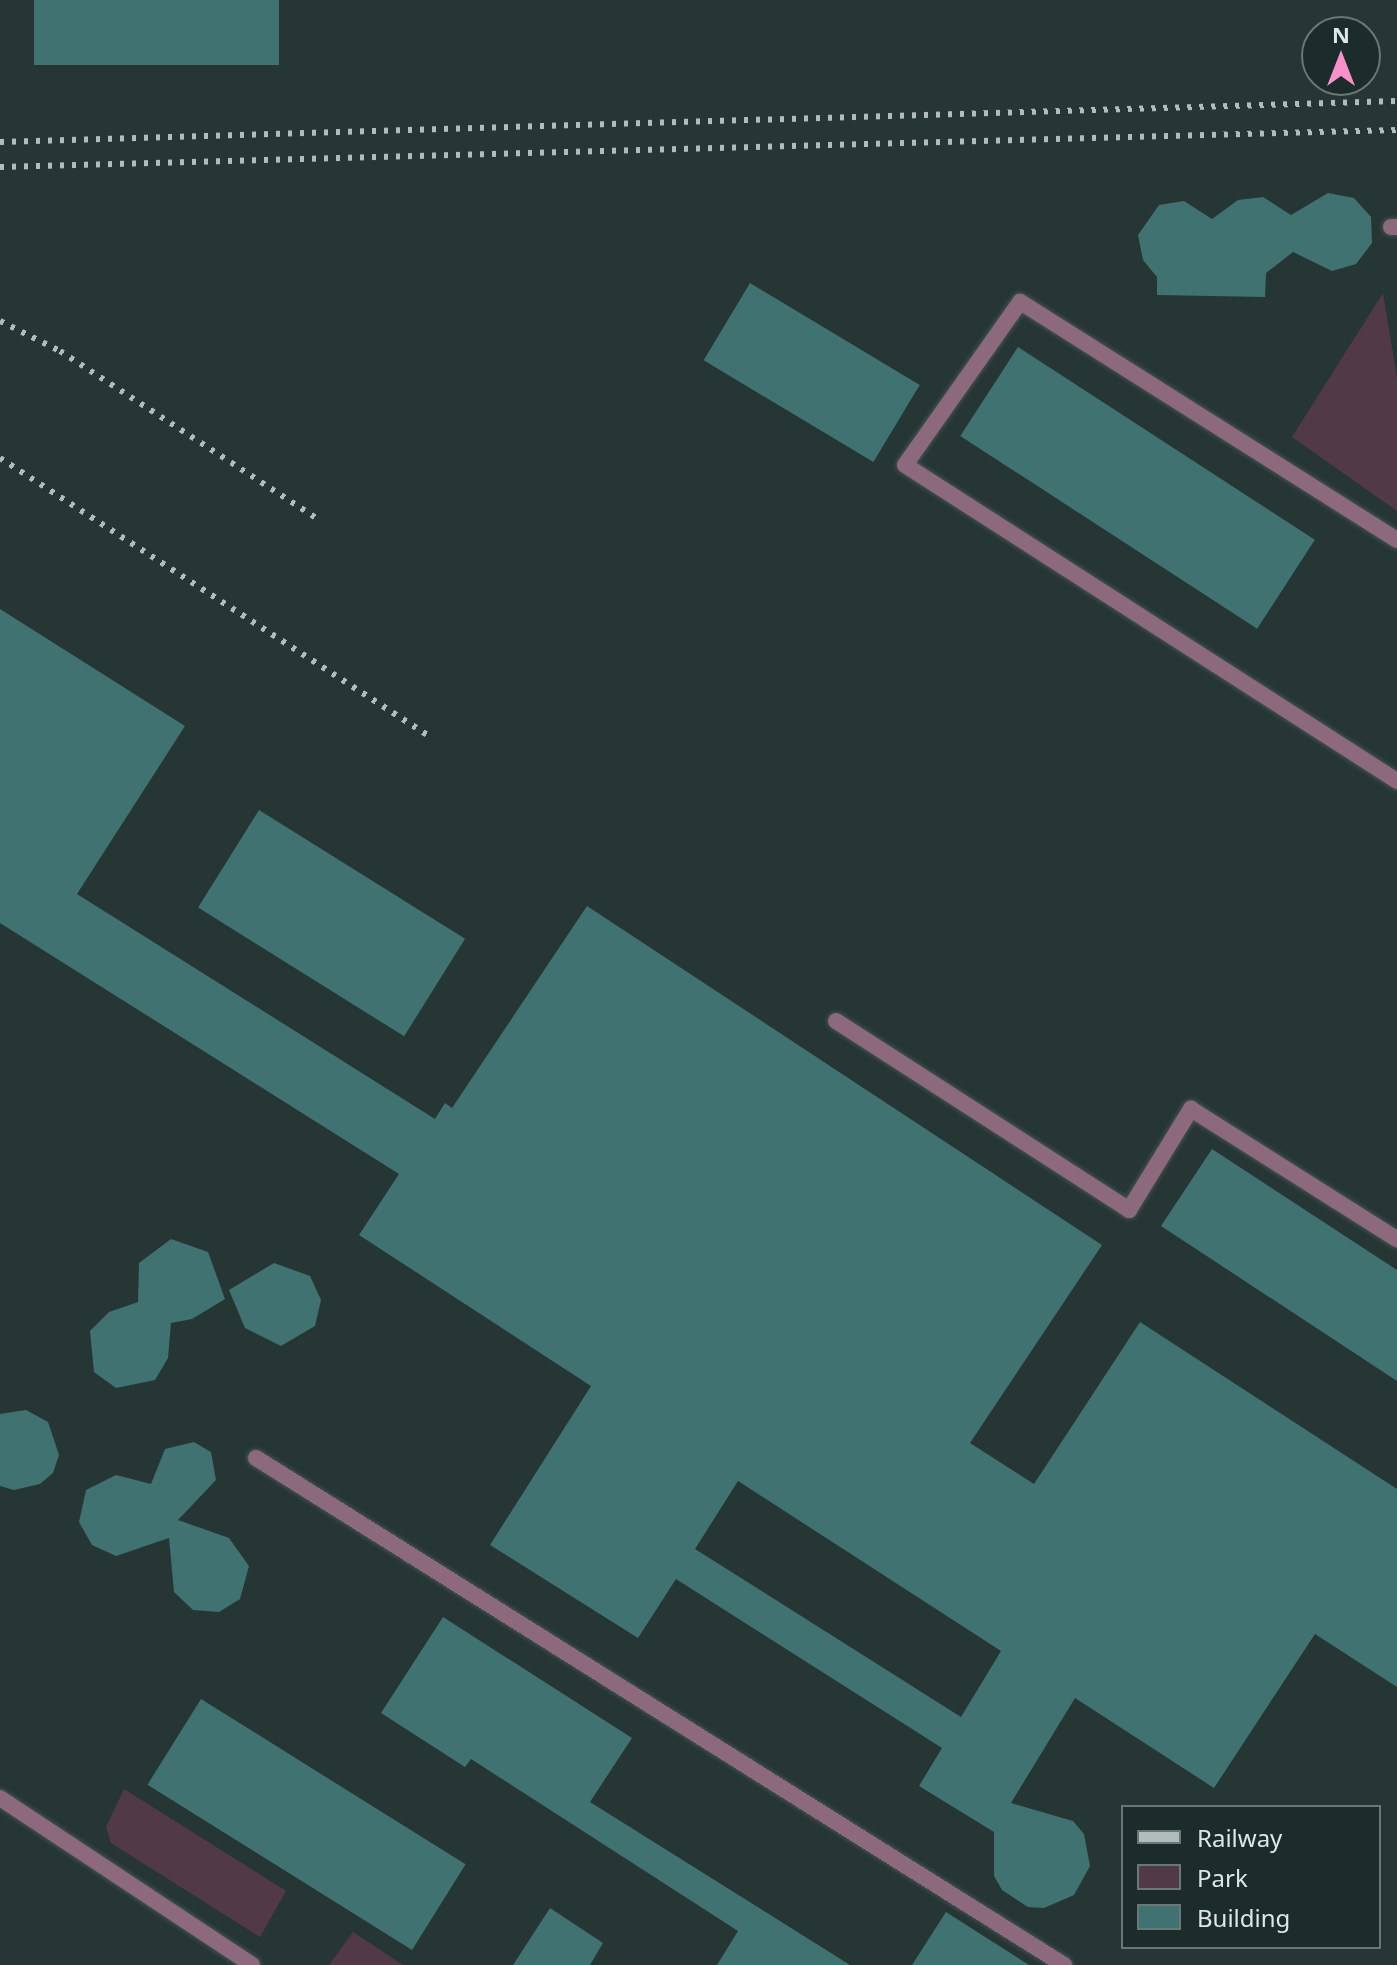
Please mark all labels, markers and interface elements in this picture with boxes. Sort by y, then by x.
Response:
north arrow [1301,16,1381,96]
text: N [1332,19,1350,49]
legend [1121,1805,1381,1949]
text: Railway [1197,1821,1282,1854]
text: Park [1197,1861,1248,1894]
text: Building [1197,1901,1290,1934]

